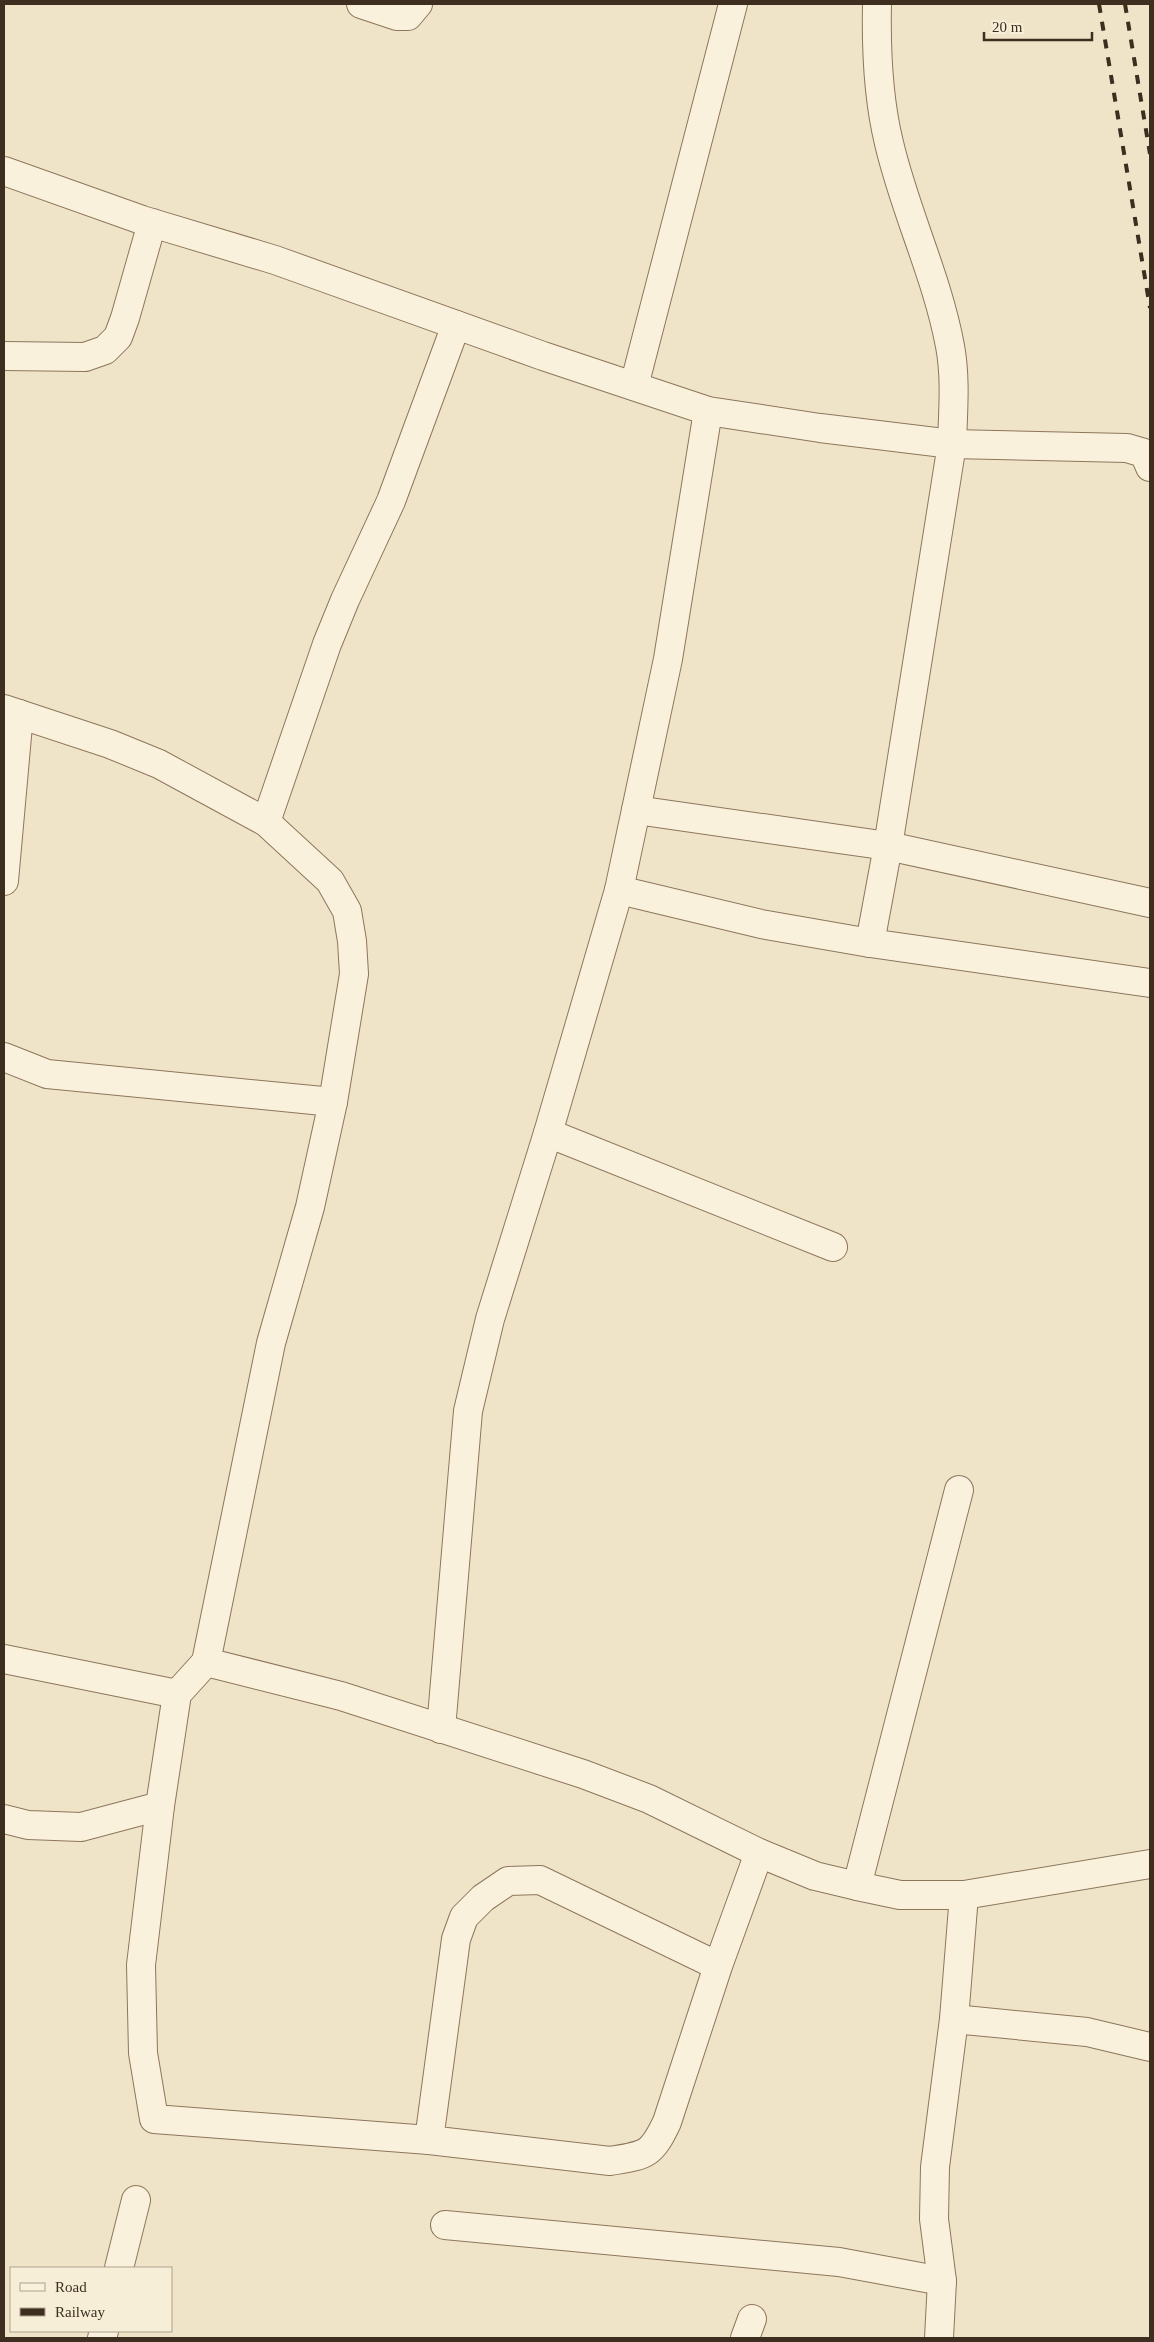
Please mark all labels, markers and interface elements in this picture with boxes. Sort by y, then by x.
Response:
scale bar [984,10,1092,42]
text: 20 m [992,19,1023,35]
legend [10,2267,172,2332]
text: Road [55,2279,87,2295]
text: Railway [55,2304,105,2320]

